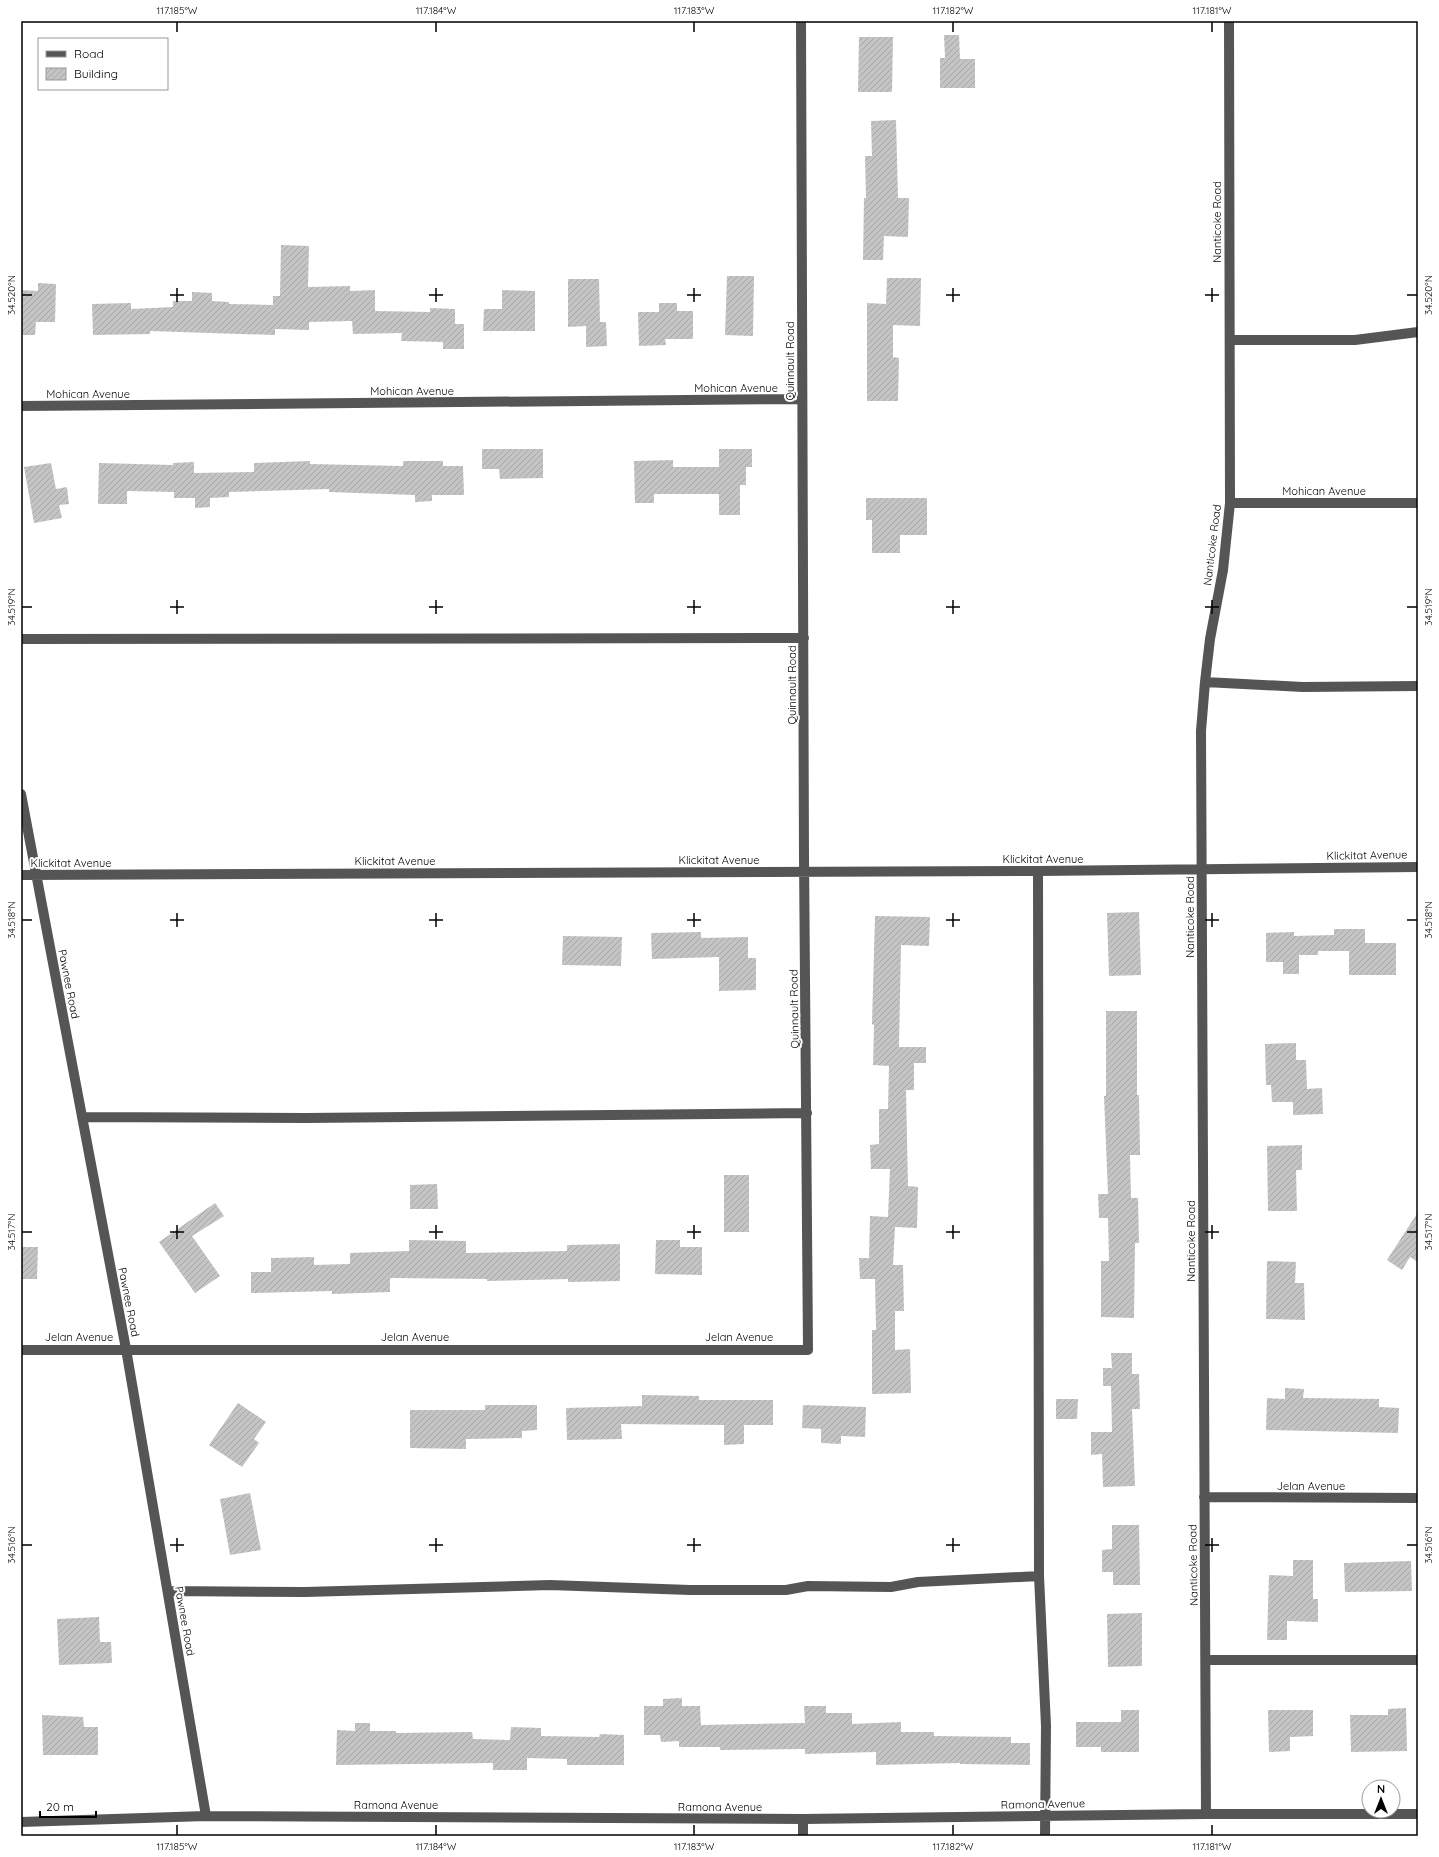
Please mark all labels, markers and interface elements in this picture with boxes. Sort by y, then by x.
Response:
text: 117.185°W [157,4,198,17]
text: 117.184°W [416,4,457,17]
text: 117.183°W [674,4,715,17]
text: 117.182°W [933,4,974,17]
text: 117.181°W [1192,4,1232,17]
legend [38,38,168,90]
text: Road [74,46,104,61]
text: Building [74,66,118,81]
street label: Nanticoke Road [1210,181,1224,263]
text: 34.520°N [5,275,18,315]
text: 34.520°N [1422,275,1435,315]
street label: Quinnault Road [783,321,797,401]
street label: Mohican Avenue [694,381,778,395]
street label: Mohican Avenue [370,384,454,398]
street label: Mohican Avenue [46,387,130,401]
street label: Mohican Avenue [1282,484,1366,498]
street label: Nanticoke Road [1200,504,1224,586]
text: 34.519°N [5,588,18,626]
text: 34.519°N [1422,588,1435,626]
street label: Quinnault Road [785,645,799,725]
street label: Klickitat Avenue [1326,847,1408,863]
street label: Klickitat Avenue [1003,852,1084,866]
street label: Klickitat Avenue [679,853,760,867]
street label: Klickitat Avenue [355,854,436,868]
street label: Klickitat Avenue [31,856,112,870]
street label: Nanticoke Road [1183,876,1197,958]
text: 34.518°N [5,901,18,939]
text: 34.518°N [1422,901,1435,939]
street label: Pawnee Road [55,948,83,1020]
street label: Quinnault Road [786,969,802,1049]
street label: Nanticoke Road [1184,1200,1198,1282]
text: 34.517°N [5,1213,18,1251]
text: 34.517°N [1422,1213,1435,1251]
street label: Pawnee Road [115,1266,143,1338]
street label: Jelan Avenue [45,1330,113,1344]
street label: Jelan Avenue [381,1330,449,1344]
street label: Jelan Avenue [705,1330,773,1344]
street label: Jelan Avenue [1277,1479,1345,1493]
street label: Nanticoke Road [1185,1524,1201,1606]
text: 34.516°N [5,1526,18,1564]
text: 34.516°N [1422,1526,1435,1564]
street label: Pawnee Road [172,1585,198,1657]
north arrow [1361,1779,1401,1819]
text: N [1377,1782,1385,1796]
scale bar [40,1793,96,1819]
street label: Ramona Avenue [1001,1796,1085,1812]
street label: Ramona Avenue [354,1798,438,1812]
text: 20 m [46,1799,74,1814]
street label: Ramona Avenue [678,1800,762,1814]
text: 117.185°W [157,1840,198,1853]
text: 117.184°W [416,1840,457,1853]
text: 117.183°W [674,1840,715,1853]
text: 117.182°W [933,1840,974,1853]
text: 117.181°W [1192,1840,1232,1853]

